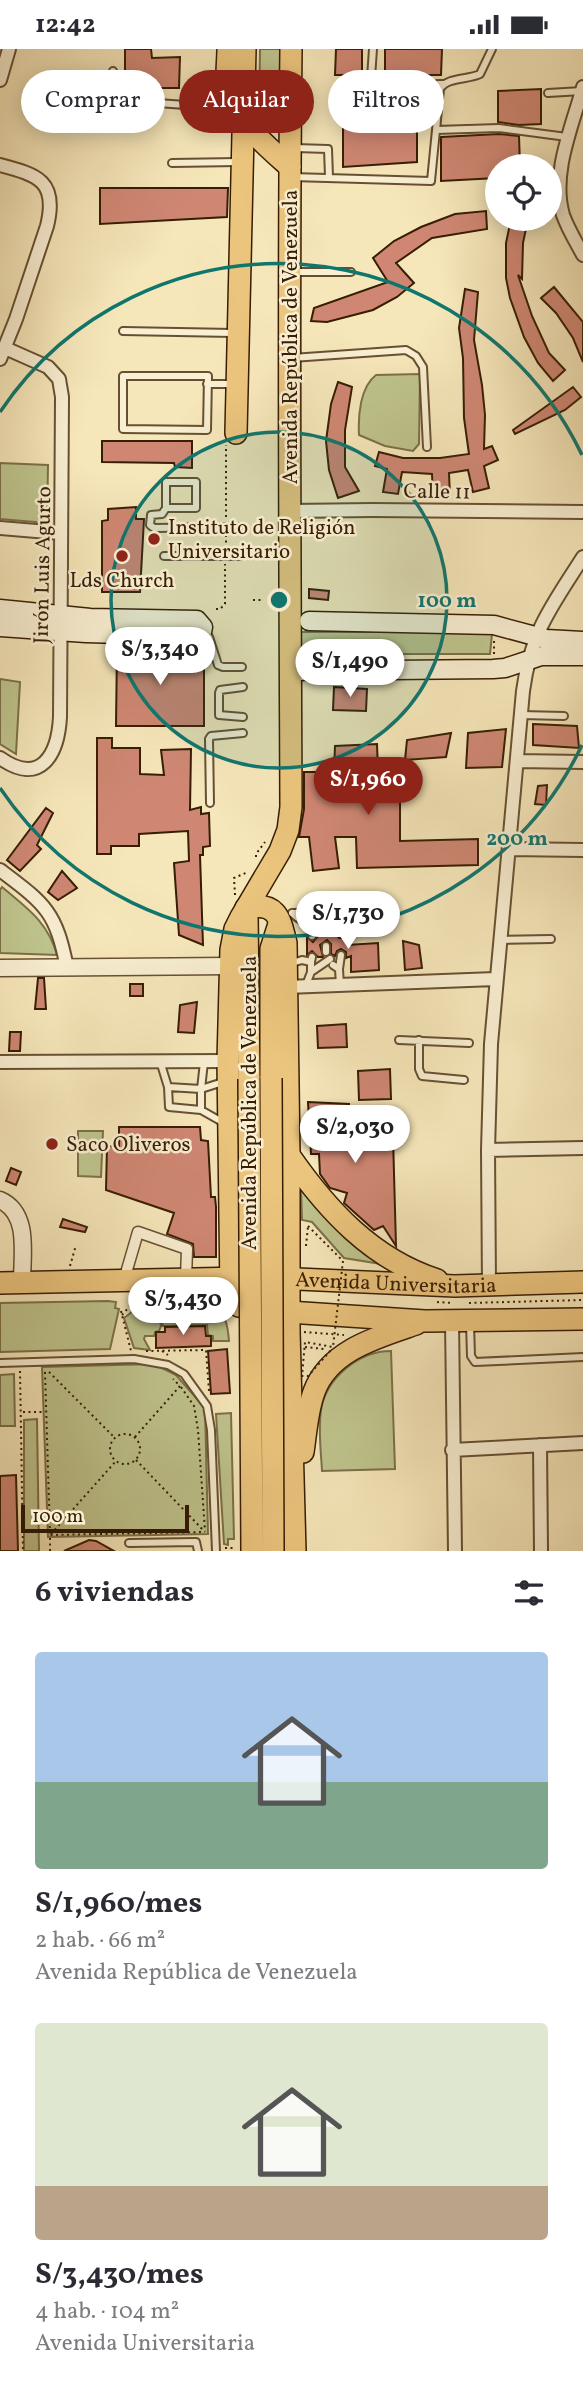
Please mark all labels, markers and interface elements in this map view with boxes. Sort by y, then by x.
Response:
text: 12:42 [35,7,96,43]
chip: Comprar [21,70,165,133]
chip: Alquilar [179,70,314,133]
chip: Filtros [328,70,444,133]
map controls [485,154,562,231]
button: locate [485,154,562,231]
street label: Avenida República de Venezuela [277,190,306,484]
street label: Calle 11 [403,477,471,508]
street label: Jirón Luis Agurto [28,486,59,644]
place label: Instituto de Religión Universitario [168,514,356,567]
marker: Instituto de Religión Universitario [146,531,162,547]
marker: Lds Church [114,548,130,564]
place label: Lds Church [69,567,175,596]
text: 100 m [417,587,477,616]
centre of rings [267,588,291,612]
pin: S/3,340 [95,627,225,687]
text: S/3,340 [121,634,199,666]
pin: S/1,490 [285,639,415,699]
text: S/1,490 [311,646,389,678]
pin: S/1,960 [303,757,433,817]
text: S/1,960 [330,764,406,796]
text: 200 m [486,825,548,854]
pin: S/1,730 [283,891,413,951]
text: S/1,730 [312,898,384,930]
street label: Avenida República de Venezuela [236,956,265,1250]
pin: S/2,030 [290,1105,420,1165]
text: S/2,030 [316,1112,394,1144]
place label: Saco Oliveros [66,1131,191,1160]
marker: Saco Oliveros [44,1136,60,1152]
street label: Avenida Universitaria [295,1266,497,1302]
pin: S/3,430 [118,1277,248,1337]
text: S/3,430 [144,1284,222,1316]
scale bar [21,1502,189,1534]
text: 100 m [32,1504,83,1530]
text: 6 viviendas [35,1572,194,1614]
icon: filters [510,1574,548,1612]
icon: home [229,1698,355,1824]
text: S/1,960/mes [35,1883,202,1925]
text: 2 hab. · 66 m² [35,1925,165,1957]
text: Avenida República de Venezuela [35,1957,358,1989]
icon: home [229,2069,355,2195]
text: S/3,430/mes [35,2254,204,2296]
text: 4 hab. · 104 m² [35,2296,179,2328]
text: Avenida Universitaria [35,2328,255,2360]

